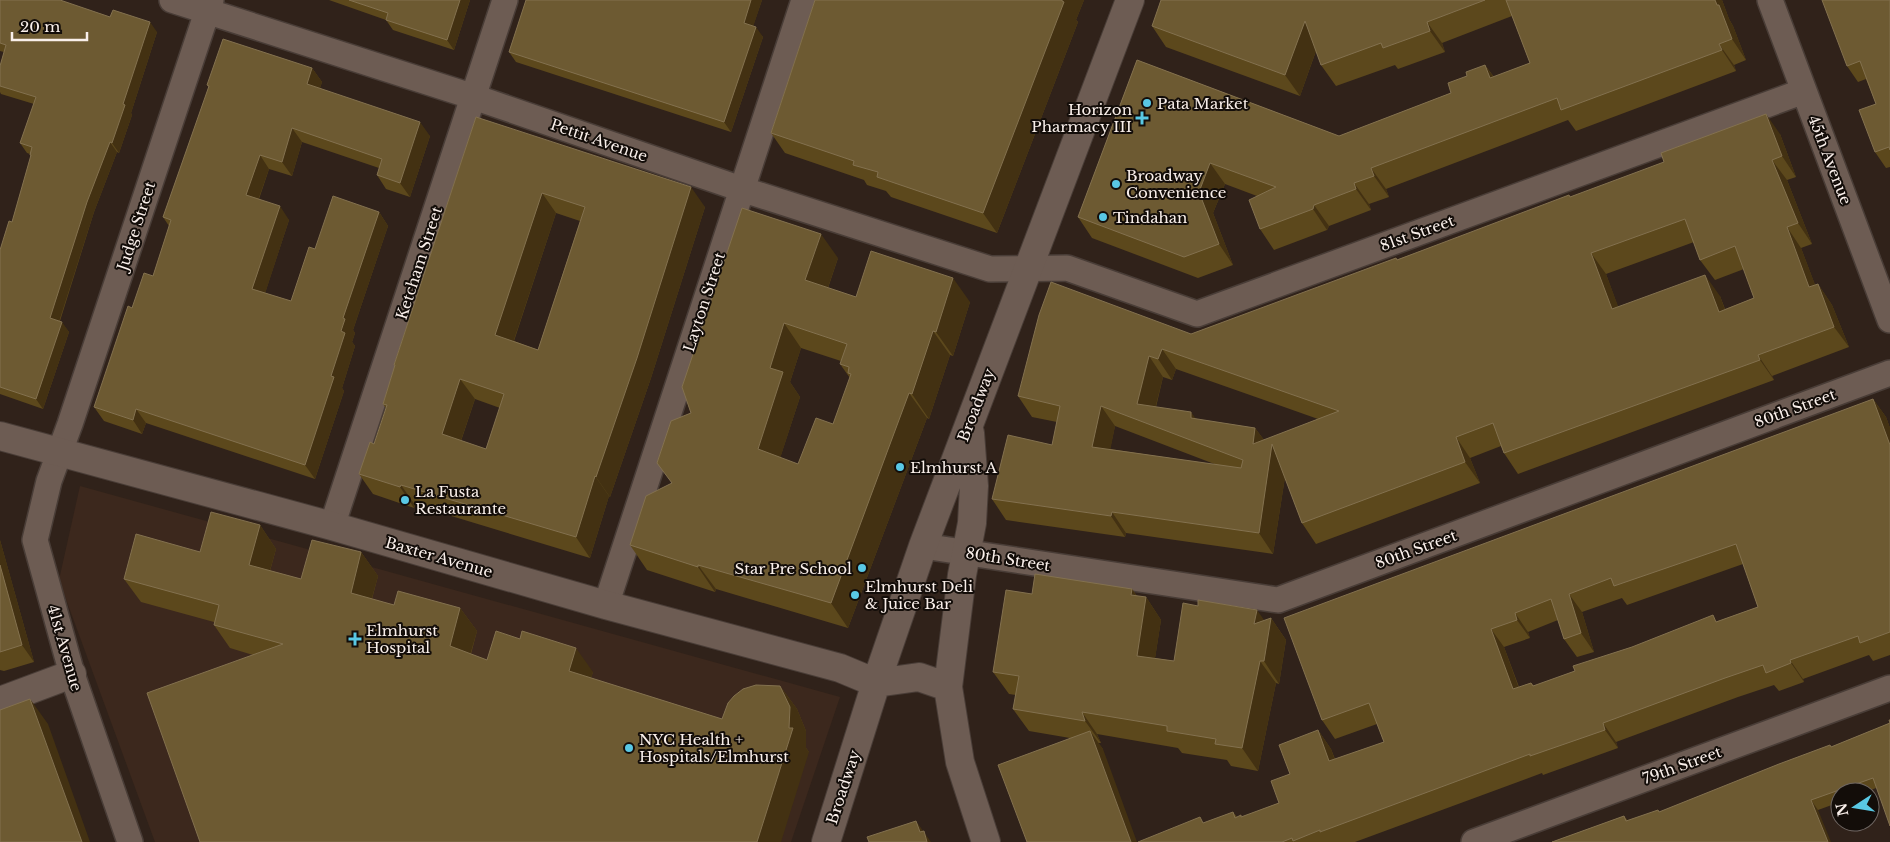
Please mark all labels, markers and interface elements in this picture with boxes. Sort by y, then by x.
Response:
scale bar [12,10,88,42]
text: 20 m [20,17,60,36]
place label: Pata Market [1157,94,1249,113]
marker: Pata Market [1141,97,1153,109]
place label: Horizon Pharmacy III [1031,100,1132,136]
marker: Horizon Pharmacy III [1136,112,1148,124]
street label: 45th Avenue [1804,113,1856,207]
street label: Pettit Avenue [548,115,650,165]
place label: Broadway Convenience [1126,166,1226,202]
marker: Broadway Convenience [1110,178,1122,190]
street label: Judge Street [112,179,159,275]
street label: Ketcham Street [392,204,446,322]
place label: Tindahan [1113,208,1187,227]
marker: Tindahan [1097,211,1109,223]
street label: 81st Street [1377,211,1457,255]
street label: Layton Street [679,249,729,354]
street label: Broadway [953,365,999,444]
street label: 80th Street [1752,384,1839,432]
place label: Elmhurst A [910,458,998,477]
marker: Elmhurst A [894,461,906,473]
place label: La Fusta Restaurante [415,482,506,518]
marker: La Fusta Restaurante [399,494,411,506]
street label: 80th Street [1373,525,1460,573]
street label: Baxter Avenue [383,533,495,581]
street label: 80th Street [964,543,1052,575]
place label: Star Pre School [735,559,852,578]
marker: Star Pre School [856,562,868,574]
place label: Elmhurst Deli & Juice Bar [865,577,973,613]
marker: Elmhurst Deli & Juice Bar [849,589,861,601]
street label: 41st Avenue [44,603,86,693]
place label: Elmhurst Hospital [366,621,438,657]
marker: Elmhurst Hospital [348,632,362,646]
place label: NYC Health + Hospitals/Elmhurst [639,730,789,766]
marker: NYC Health + Hospitals/Elmhurst [623,742,635,754]
street label: 79th Street [1640,742,1724,788]
street label: Broadway [822,747,864,826]
north arrow [1830,782,1880,832]
text: N [1832,801,1852,818]

